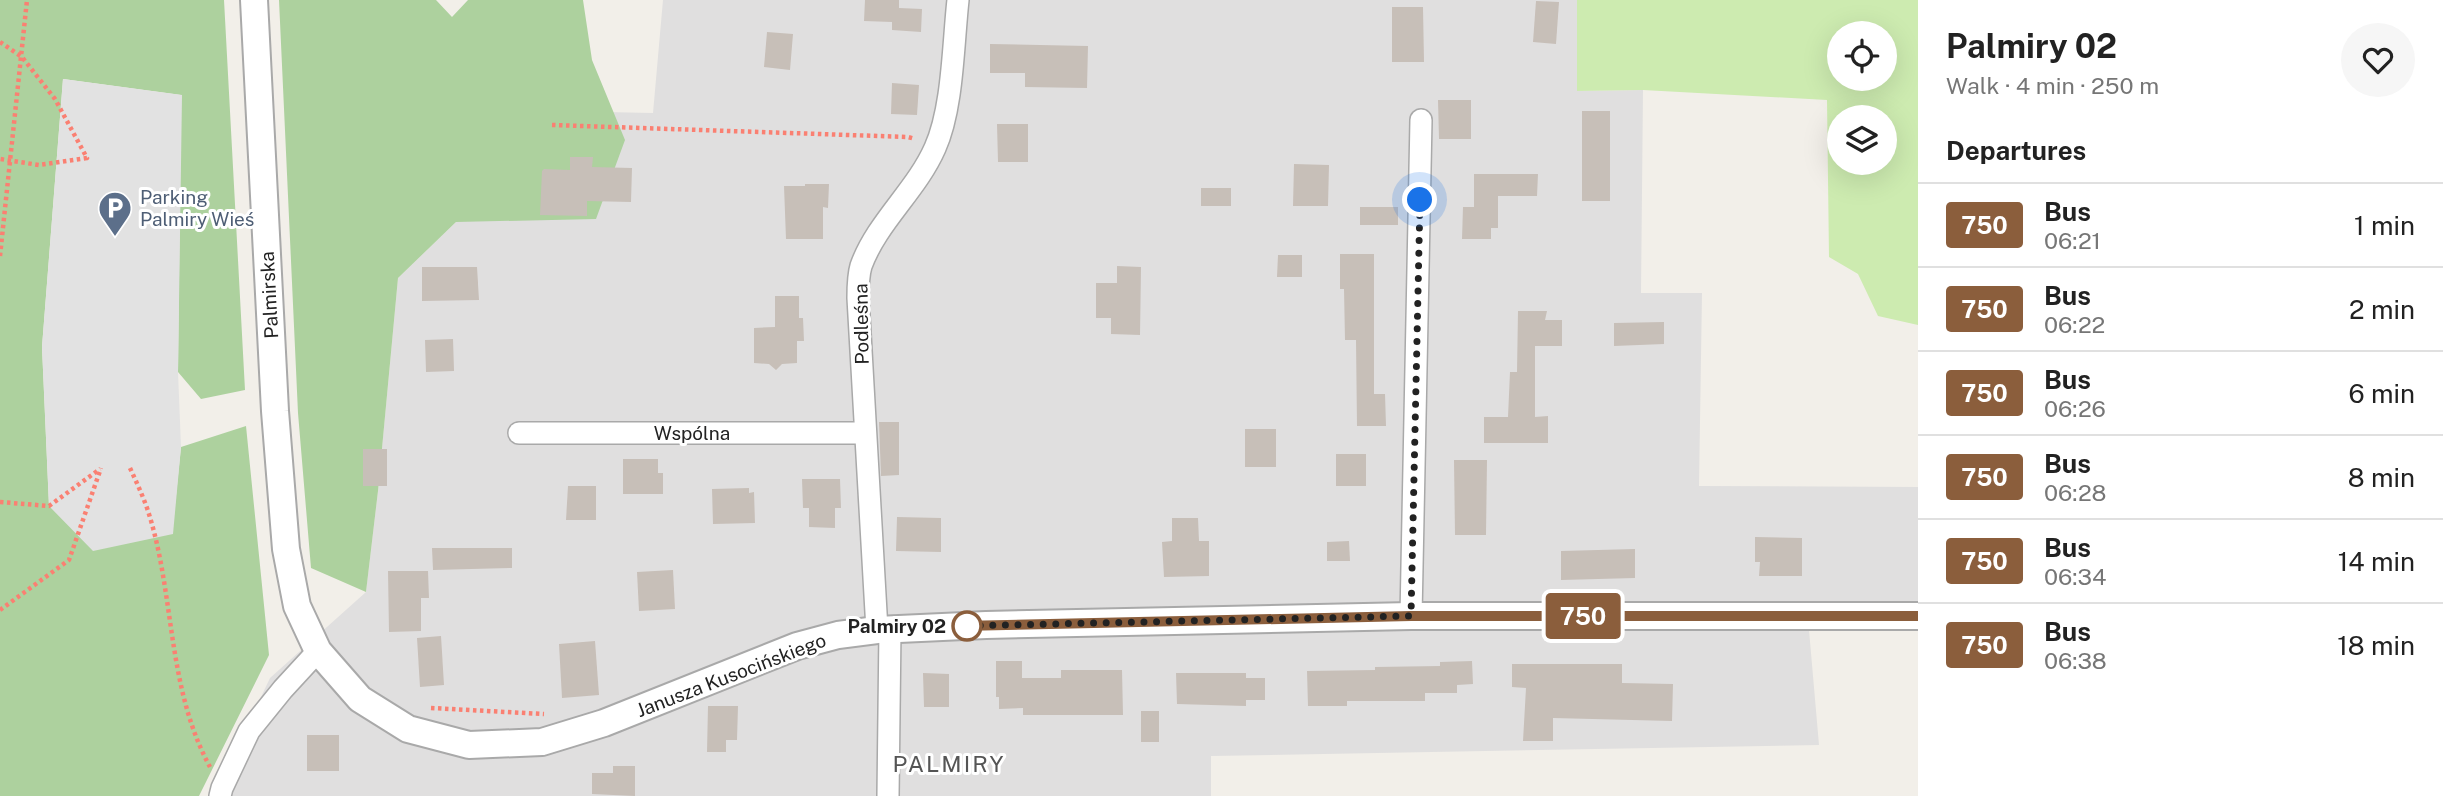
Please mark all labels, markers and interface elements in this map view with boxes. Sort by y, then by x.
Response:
map controls [1827,21,1897,175]
button: locate [1827,21,1897,91]
button: heart [2341,23,2415,97]
text: Palmiry 02 [1946,27,2117,65]
text: Walk · 4 min · 250 m [1946,72,2159,99]
button: layers [1827,105,1897,175]
text: Departures [1946,135,2086,166]
your location [1402,182,1437,217]
place label: Parking Palmiry Wieś [140,186,254,230]
parking icon: Parking Palmiry Wieś [96,189,134,238]
text: Bus [2044,196,2091,227]
text: 1 min [2354,210,2415,241]
text: 750 [1961,211,2008,239]
text: 06:21 [2044,227,2101,254]
street label: Palmirska [256,251,282,339]
text: Bus [2044,280,2091,311]
street label: Podleśna [849,283,873,365]
text: 2 min [2349,294,2415,325]
text: 750 [1961,295,2008,323]
text: 06:22 [2044,311,2105,338]
text: Bus [2044,364,2091,395]
text: 6 min [2348,378,2415,409]
text: 750 [1961,379,2008,407]
text: 06:26 [2044,395,2106,422]
street label: Wspólna [654,422,730,444]
text: Bus [2044,448,2091,479]
text: 8 min [2348,462,2415,493]
text: 750 [1961,463,2008,491]
text: 06:28 [2044,479,2107,506]
text: Bus [2044,532,2091,563]
text: 14 min [2338,546,2415,577]
text: 750 [1961,547,2008,575]
text: 06:34 [2044,563,2106,590]
line badge: 750 [1543,593,1623,639]
text: 750 [1560,602,1606,630]
marker: Palmiry 02 [952,611,982,641]
place label: Palmiry 02 [848,615,946,637]
text: Bus [2044,616,2091,647]
street label: Janusza Kusocińskiego [633,629,829,721]
text: 18 min [2337,630,2415,661]
text: 750 [1961,631,2008,659]
text: 06:38 [2044,647,2107,674]
district label: PALMIRY [892,750,1006,777]

